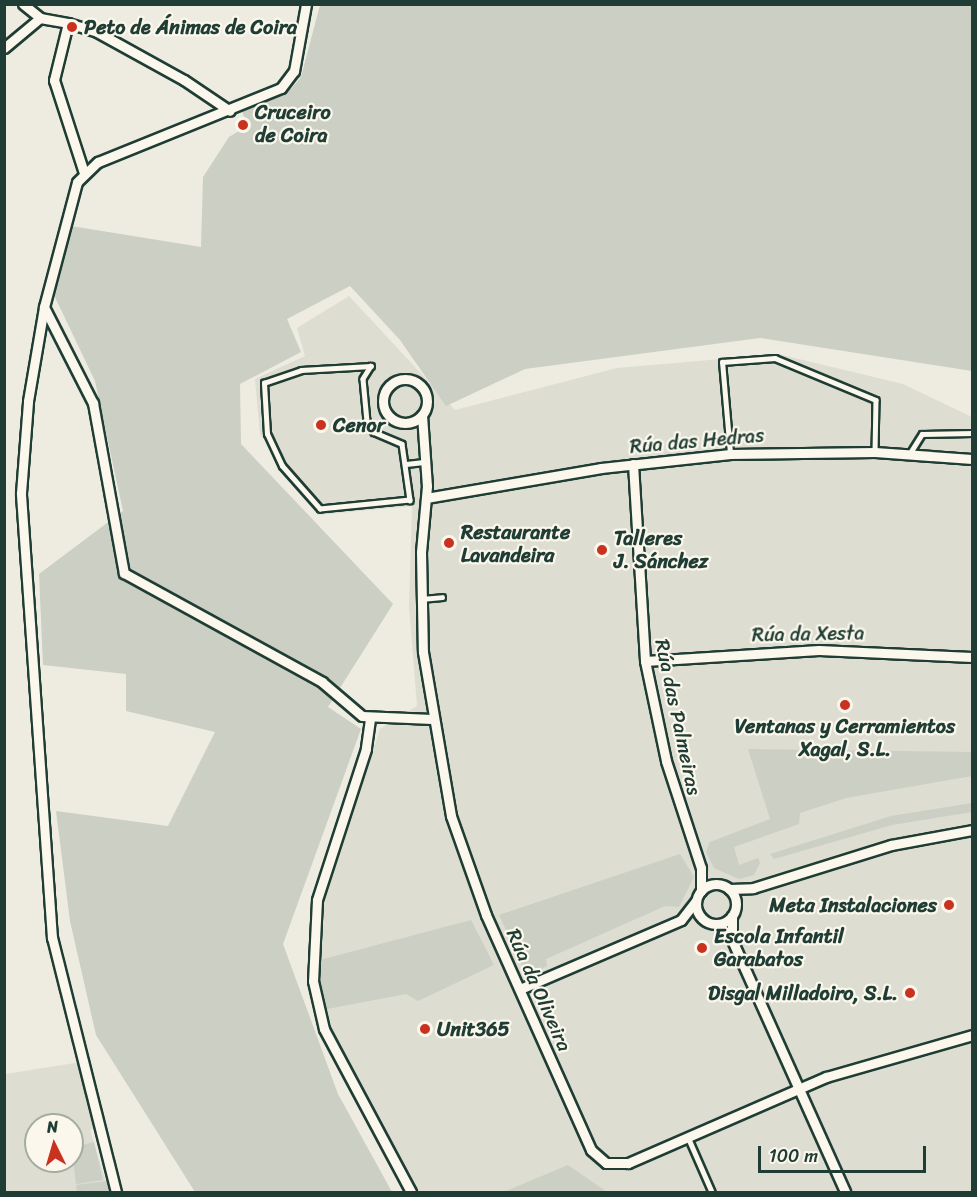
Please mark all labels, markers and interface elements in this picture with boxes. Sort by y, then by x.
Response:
place label: Peto de Ánimas de Coira [84,15,297,39]
marker: Peto de Ánimas de Coira [65,20,79,34]
place label: Cruceiro de Coira [255,101,331,148]
marker: Cruceiro de Coira [236,118,250,132]
place label: Cenor [333,413,385,437]
marker: Cenor [314,418,328,432]
street label: Rúa das Hedras [629,423,765,459]
place label: Restaurante Lavandeira [461,520,570,567]
place label: Talleres J. Sánchez [614,526,708,573]
marker: Restaurante Lavandeira [442,536,456,550]
marker: Talleres J. Sánchez [595,543,609,557]
street label: Rúa da Xesta [751,621,865,647]
street label: Rúa das Palmeiras [650,636,706,798]
marker: Ventanas y Cerramientos Xagal, S.L. [838,698,852,712]
place label: Ventanas y Cerramientos Xagal, S.L. [735,714,955,761]
place label: Meta Instalaciones [769,893,937,917]
marker: Meta Instalaciones [942,898,956,912]
place label: Escola Infantil Garabatos [714,924,844,971]
street label: Rúa da Oliveira [501,925,577,1055]
marker: Escola Infantil Garabatos [695,941,709,955]
place label: Disgal Milladoiro, S.L. [708,981,898,1005]
marker: Disgal Milladoiro, S.L. [903,986,917,1000]
place label: Unit365 [437,1017,510,1041]
marker: Unit365 [418,1022,432,1036]
text: N [46,1112,59,1141]
north arrow [24,1113,84,1173]
scale bar [761,1134,929,1172]
text: 100 m [769,1140,818,1172]

